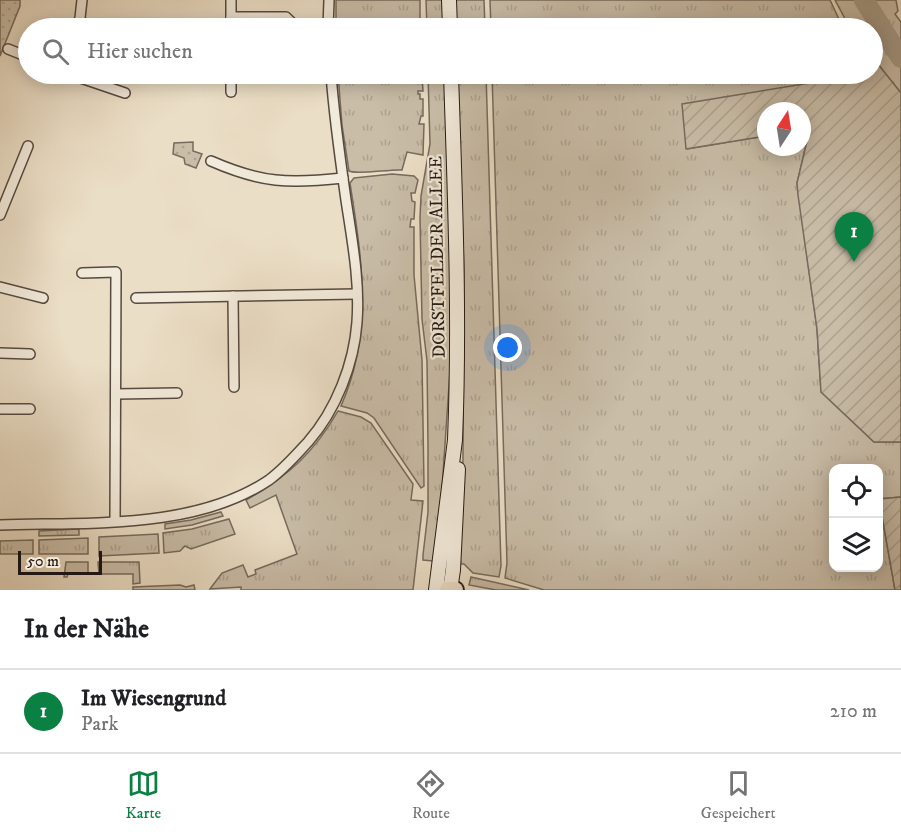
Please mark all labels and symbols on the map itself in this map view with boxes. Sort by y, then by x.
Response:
north arrow [757,102,811,156]
street label: DORSTFELDER ALLEE [425,155,451,358]
pin: 1 [834,212,874,262]
your location [493,333,522,362]
scale bar [18,548,102,576]

